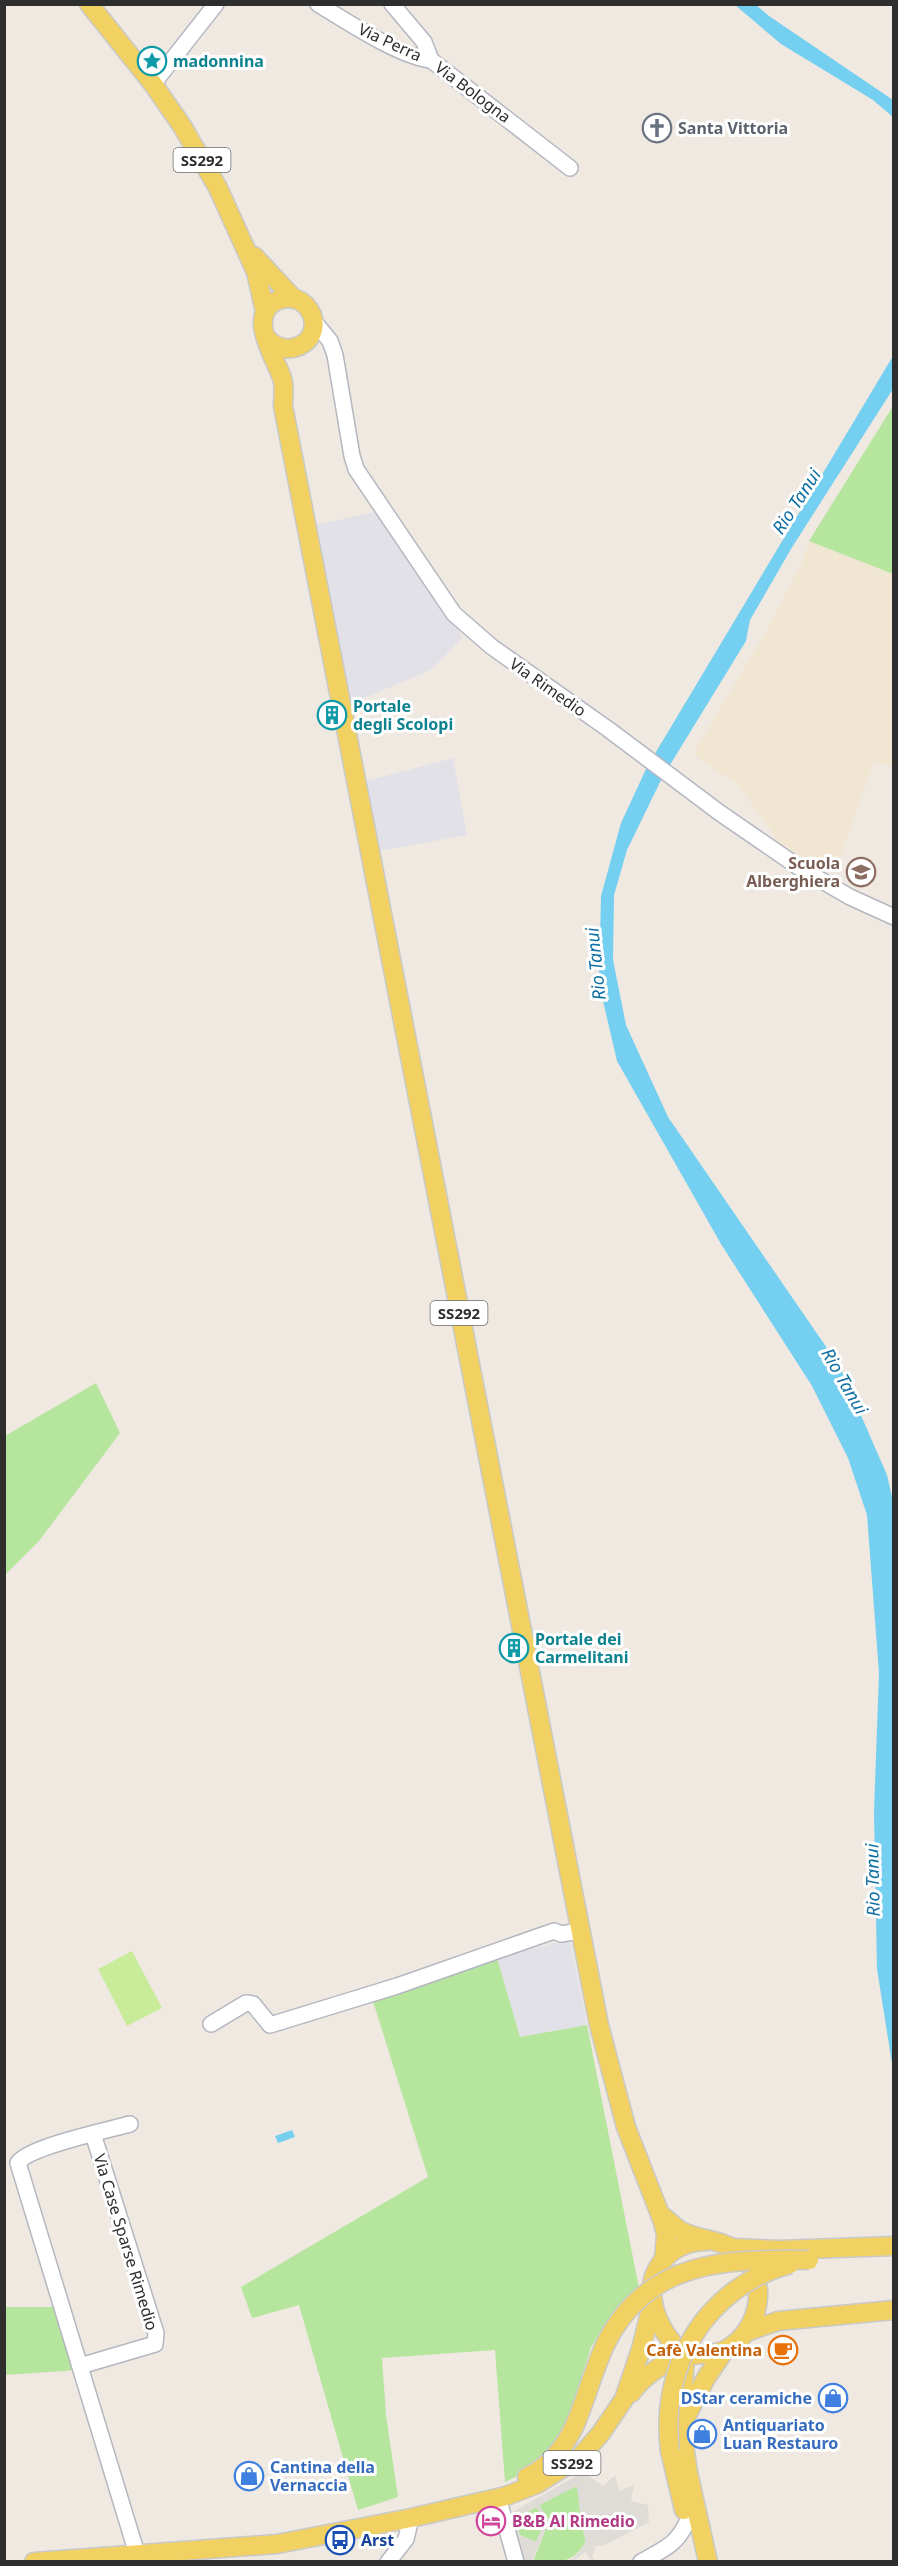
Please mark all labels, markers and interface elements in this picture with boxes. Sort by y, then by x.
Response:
street label: Via Perra [355,18,425,66]
place icon: madonnina [136,45,168,77]
place label: madonnina [173,50,264,72]
street label: Via Bologna [431,56,515,128]
church icon: Santa Vittoria [641,112,673,144]
place label: Santa Vittoria [678,117,788,139]
road number: SS292 [174,148,230,172]
water label: Rio Tanui [766,464,826,538]
street label: Via Rimedio [505,653,591,721]
place label: Portale degli Scolopi [353,695,453,735]
building icon: Portale degli Scolopi [316,699,348,731]
place label: Scuola Alberghiera [746,852,840,892]
school or university icon: Scuola Alberghiera [845,856,877,888]
water label: Rio Tanui [579,926,611,1002]
road number: SS292 [430,1301,488,1325]
water label: Rio Tanui [816,1343,874,1419]
place label: Portale dei Carmelitani [535,1628,628,1668]
building icon: Portale dei Carmelitani [498,1632,530,1664]
water label: Rio Tanui [859,1843,885,1917]
street label: Via Case Sparse Rimedio [89,2151,163,2333]
cafe icon: Cafè Valentina [767,2334,799,2366]
place label: Cafè Valentina [646,2339,762,2361]
shop icon: DStar ceramiche [817,2382,849,2414]
place label: DStar ceramiche [681,2387,812,2409]
place label: Antiquariato Luan Restauro [723,2414,838,2454]
shop icon: Antiquariato Luan Restauro [686,2418,718,2450]
road number: SS292 [544,2451,600,2475]
place label: Cantina della Vernaccia [270,2456,375,2496]
shop icon: Cantina della Vernaccia [233,2460,265,2492]
hotel icon: B&B Al Rimedio [475,2505,507,2537]
place label: B&B Al Rimedio [512,2510,635,2532]
bus stop icon: Arst [324,2524,356,2556]
place label: Arst [361,2529,394,2551]

